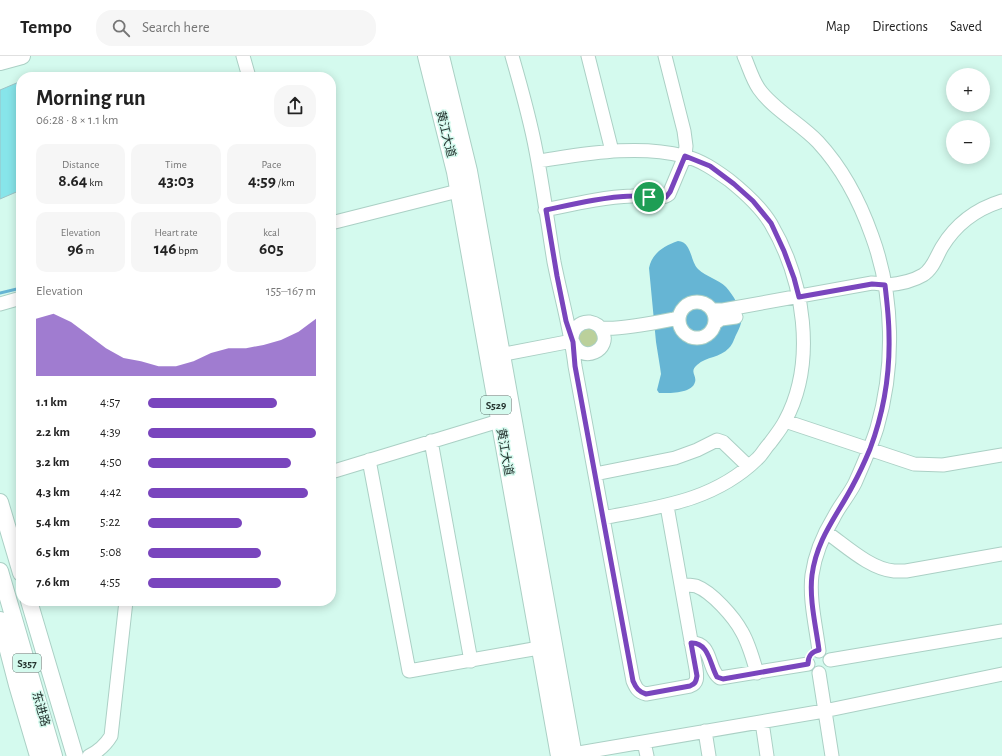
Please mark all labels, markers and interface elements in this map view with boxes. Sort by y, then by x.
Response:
search box [96,10,376,46]
icon: search [110,17,132,39]
text: Tempo [20,18,72,37]
text: Search here [142,20,210,35]
text: Map [826,20,850,34]
text: Directions [872,20,928,34]
text: Saved [950,20,982,34]
map controls [946,68,990,164]
button: + [946,68,990,112]
button: share [274,85,316,127]
text: Morning run [36,87,146,109]
street label: 黄江大道 [434,109,459,159]
text: 06:28 · 8 × 1.1 km [36,114,118,127]
button: − [946,120,990,164]
text: Distance [62,159,99,170]
text: Time [165,159,187,170]
text: Pace [261,159,281,170]
text: 8.64 [58,172,87,189]
text: 43:03 [158,172,194,189]
text: 4:59 [248,172,276,189]
text: km [87,177,103,188]
text: /km [276,177,295,188]
pin [632,180,666,214]
icon: arrive [638,186,660,208]
text: Elevation [61,227,101,238]
text: Heart rate [154,227,198,238]
text: kcal [263,227,280,238]
text: 96 [67,240,84,257]
text: 146 [154,240,177,257]
text: 605 [259,240,284,257]
text: m [84,245,94,256]
text: bpm [177,245,198,256]
text: Elevation [36,285,83,298]
text: 155–167 m [266,285,316,298]
text: 1.1 km [36,396,67,409]
text: 4:57 [100,396,120,409]
road number: S529 [481,396,511,414]
text: 2.2 km [36,426,70,439]
text: 4:39 [100,426,121,439]
street label: 黄江大道 [495,427,516,477]
text: 3.2 km [36,456,70,469]
text: 4:50 [100,456,122,469]
text: 4.3 km [36,486,70,499]
text: 4:42 [100,486,121,499]
text: 5.4 km [36,516,70,529]
text: 5:22 [100,516,120,529]
text: 6.5 km [36,546,70,559]
text: 5:08 [100,546,121,559]
text: 7.6 km [36,576,70,589]
text: 4:55 [100,576,120,589]
road number: S357 [13,654,41,672]
street label: 东进路 [30,690,53,728]

